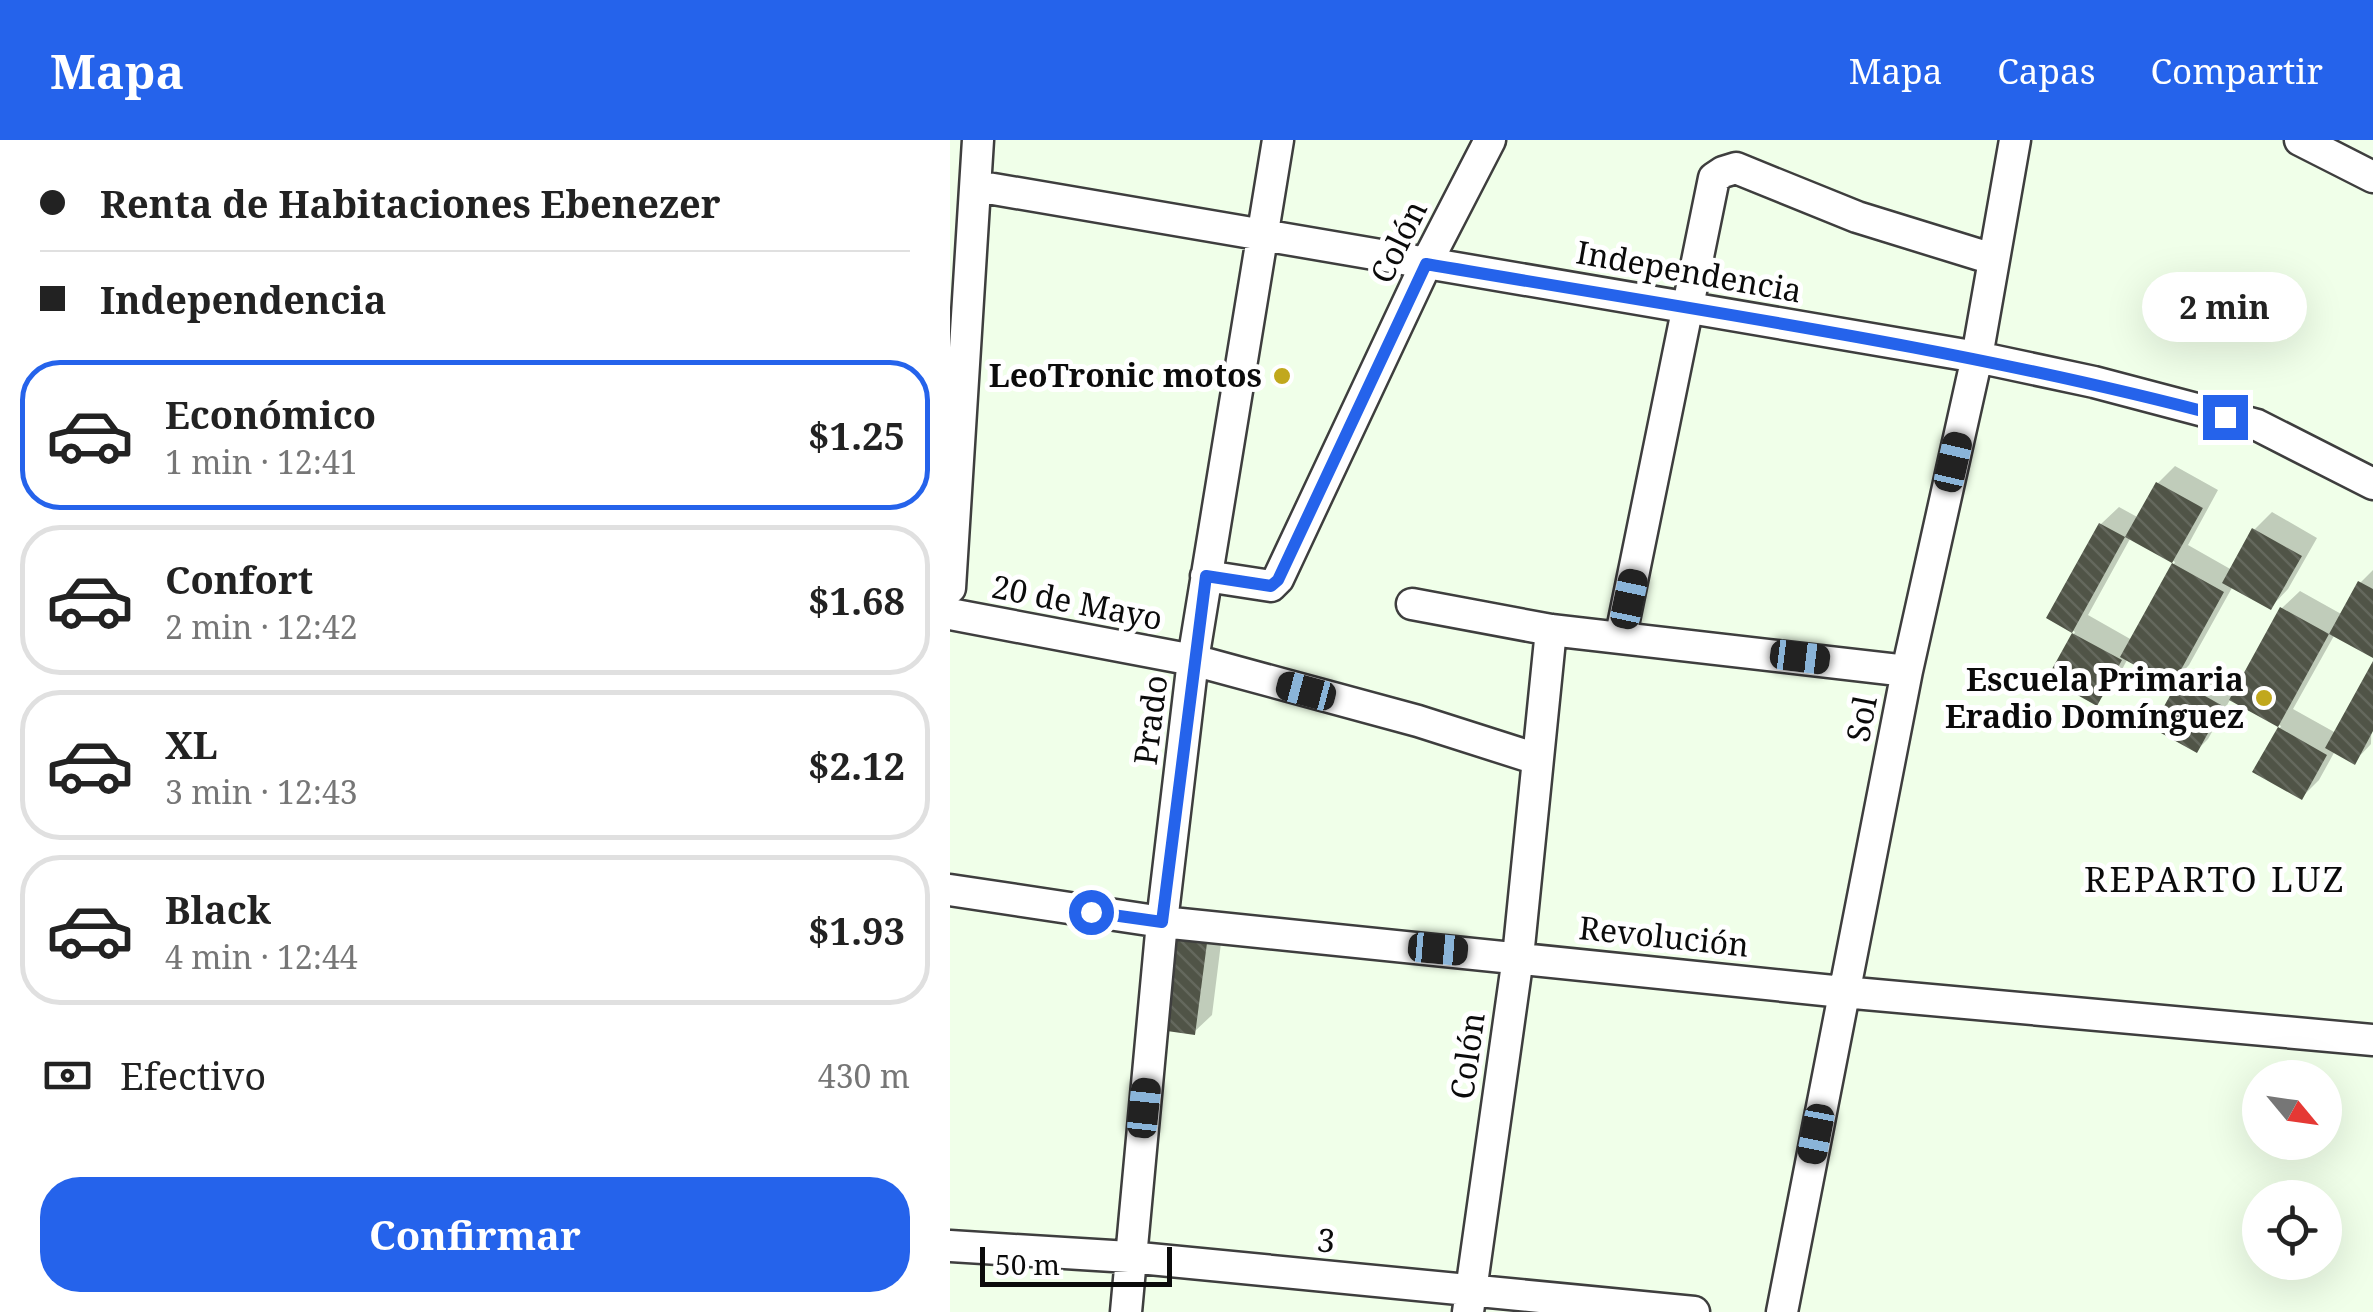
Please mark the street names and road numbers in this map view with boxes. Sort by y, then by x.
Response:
street label: Colón [1359,193,1436,290]
street label: Independencia [1573,230,1805,311]
street label: 20 de Mayo [988,564,1166,639]
street label: Prado [1123,673,1176,767]
street label: Sol [1835,692,1886,745]
street label: Revolución [1577,905,1751,966]
street label: Colón [1439,1010,1494,1102]
street label: 3 [1315,1217,1337,1262]

